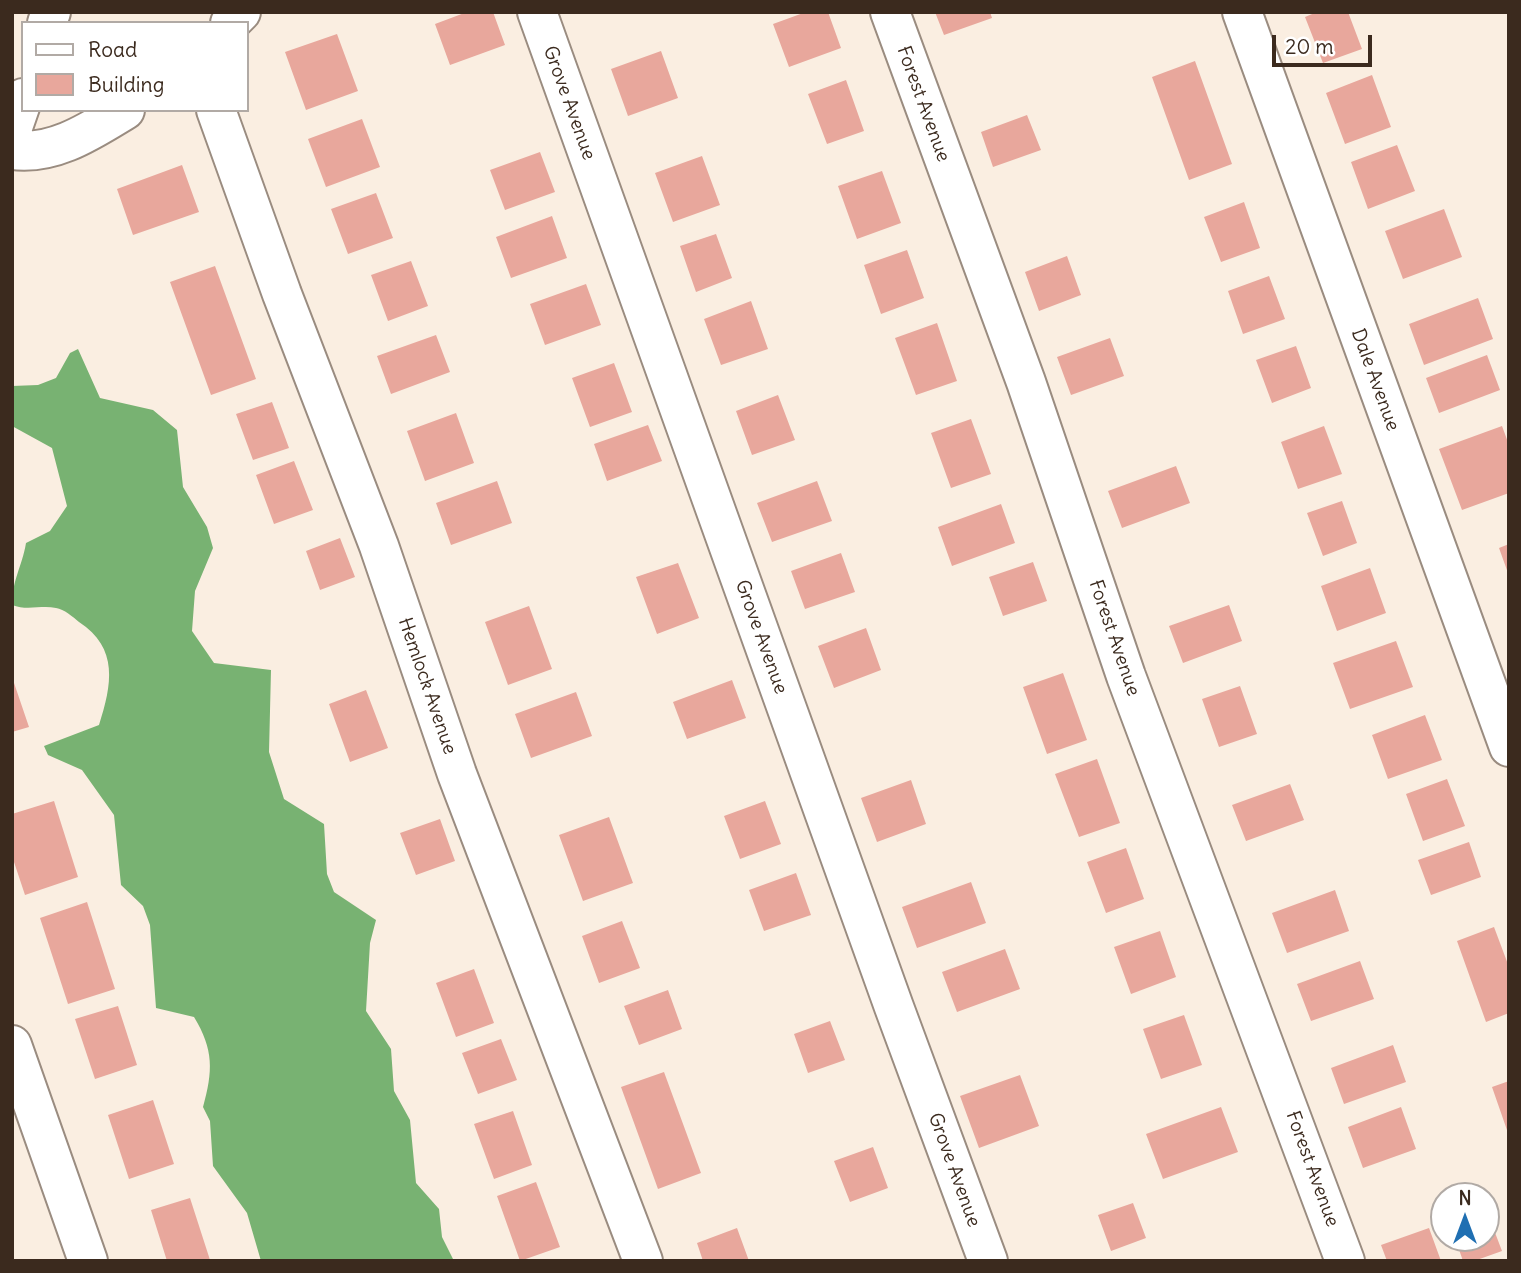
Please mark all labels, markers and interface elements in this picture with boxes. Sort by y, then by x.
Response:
legend [21,21,248,112]
scale bar [1276,21,1376,65]
text: 20 m [1285,33,1334,60]
text: Road [88,36,137,63]
street label: Grove Avenue [538,43,600,163]
street label: Forest Avenue [892,43,954,165]
text: Building [88,71,164,98]
street label: Dale Avenue [1346,326,1404,434]
street label: Grove Avenue [730,577,792,697]
street label: Forest Avenue [1083,577,1145,699]
street label: Hemlock Avenue [393,615,461,757]
street label: Forest Avenue [1281,1108,1343,1230]
street label: Grove Avenue [923,1110,985,1230]
north arrow [1430,1182,1500,1252]
text: N [1458,1186,1472,1210]

